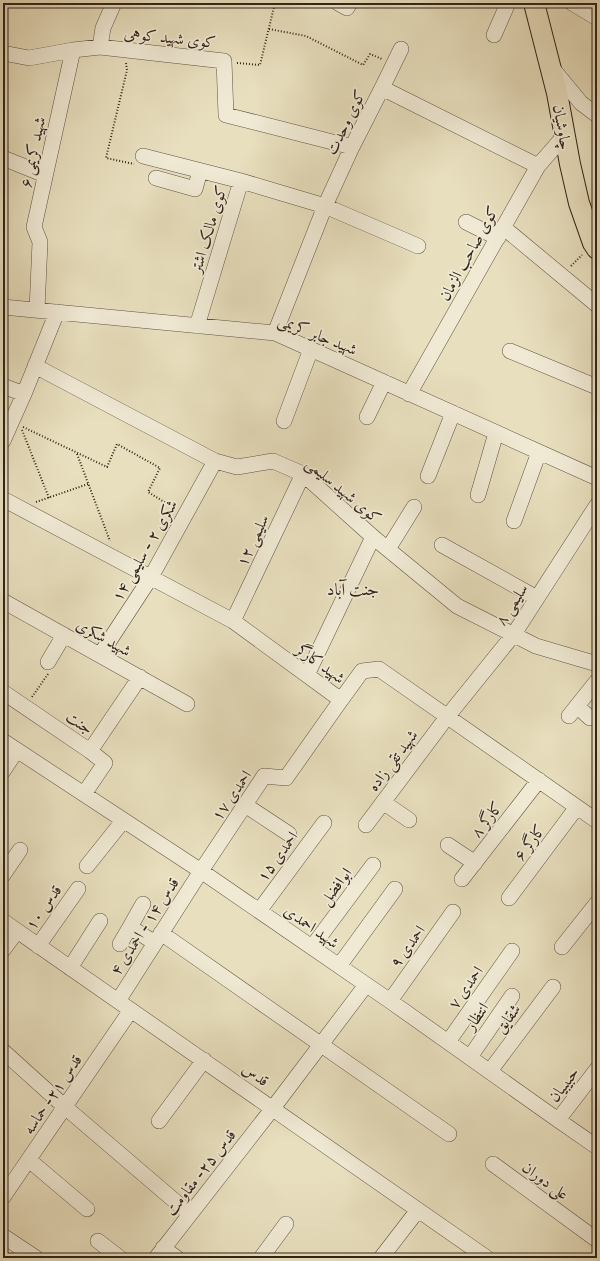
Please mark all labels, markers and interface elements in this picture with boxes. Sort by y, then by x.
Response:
street label: کوی شهید کوهی [123,24,217,54]
street label: کوی وحدت [322,87,371,159]
street label: چاوشیان [547,103,575,152]
street label: شهید کریمی ۶ [17,115,51,190]
street label: کوی مالک اشتر [187,183,233,278]
street label: کوی صاحب الزمان [435,203,504,305]
street label: شهید جابر کریمی [275,311,360,361]
street label: کوی شهید سلیمی [301,454,385,529]
street label: شکری ۲ - سلیمی ۱۴ [108,496,183,606]
street label: سلیمی ۱۲ [233,512,275,570]
district label: جنت آباد [327,579,379,601]
street label: سلیمی ۸ [492,580,534,630]
street label: شهید شکری [72,616,134,662]
street label: شهید کارگر [290,637,349,689]
street label: جنت [61,707,96,740]
street label: شهید تقی زاده [364,727,423,796]
street label: احمدی ۱۷ [208,767,257,825]
street label: کارگر ۸ [466,797,508,842]
street label: کارگر ۶ [509,820,551,865]
street label: احمدی ۱۵ [254,828,304,886]
street label: ابوافضل [316,864,357,910]
street label: قدس ۱۴ - احمدی ۴ [107,874,185,980]
street label: قدس ۱۰ [22,882,67,935]
street label: شهید احمدی [279,901,342,954]
street label: احمدی ۹ [386,922,431,972]
street label: احمدی ۷ [445,963,489,1013]
street label: انتظار [460,999,494,1037]
street label: شقایق [491,1001,526,1038]
street label: قدس ۲۱- حماسه [20,1051,88,1139]
street label: قدس [238,1059,272,1092]
street label: حبیبیان [545,1064,584,1107]
street label: قدس ۲۵- مقاومت [162,1126,241,1220]
street label: علی دوران [518,1158,572,1205]

